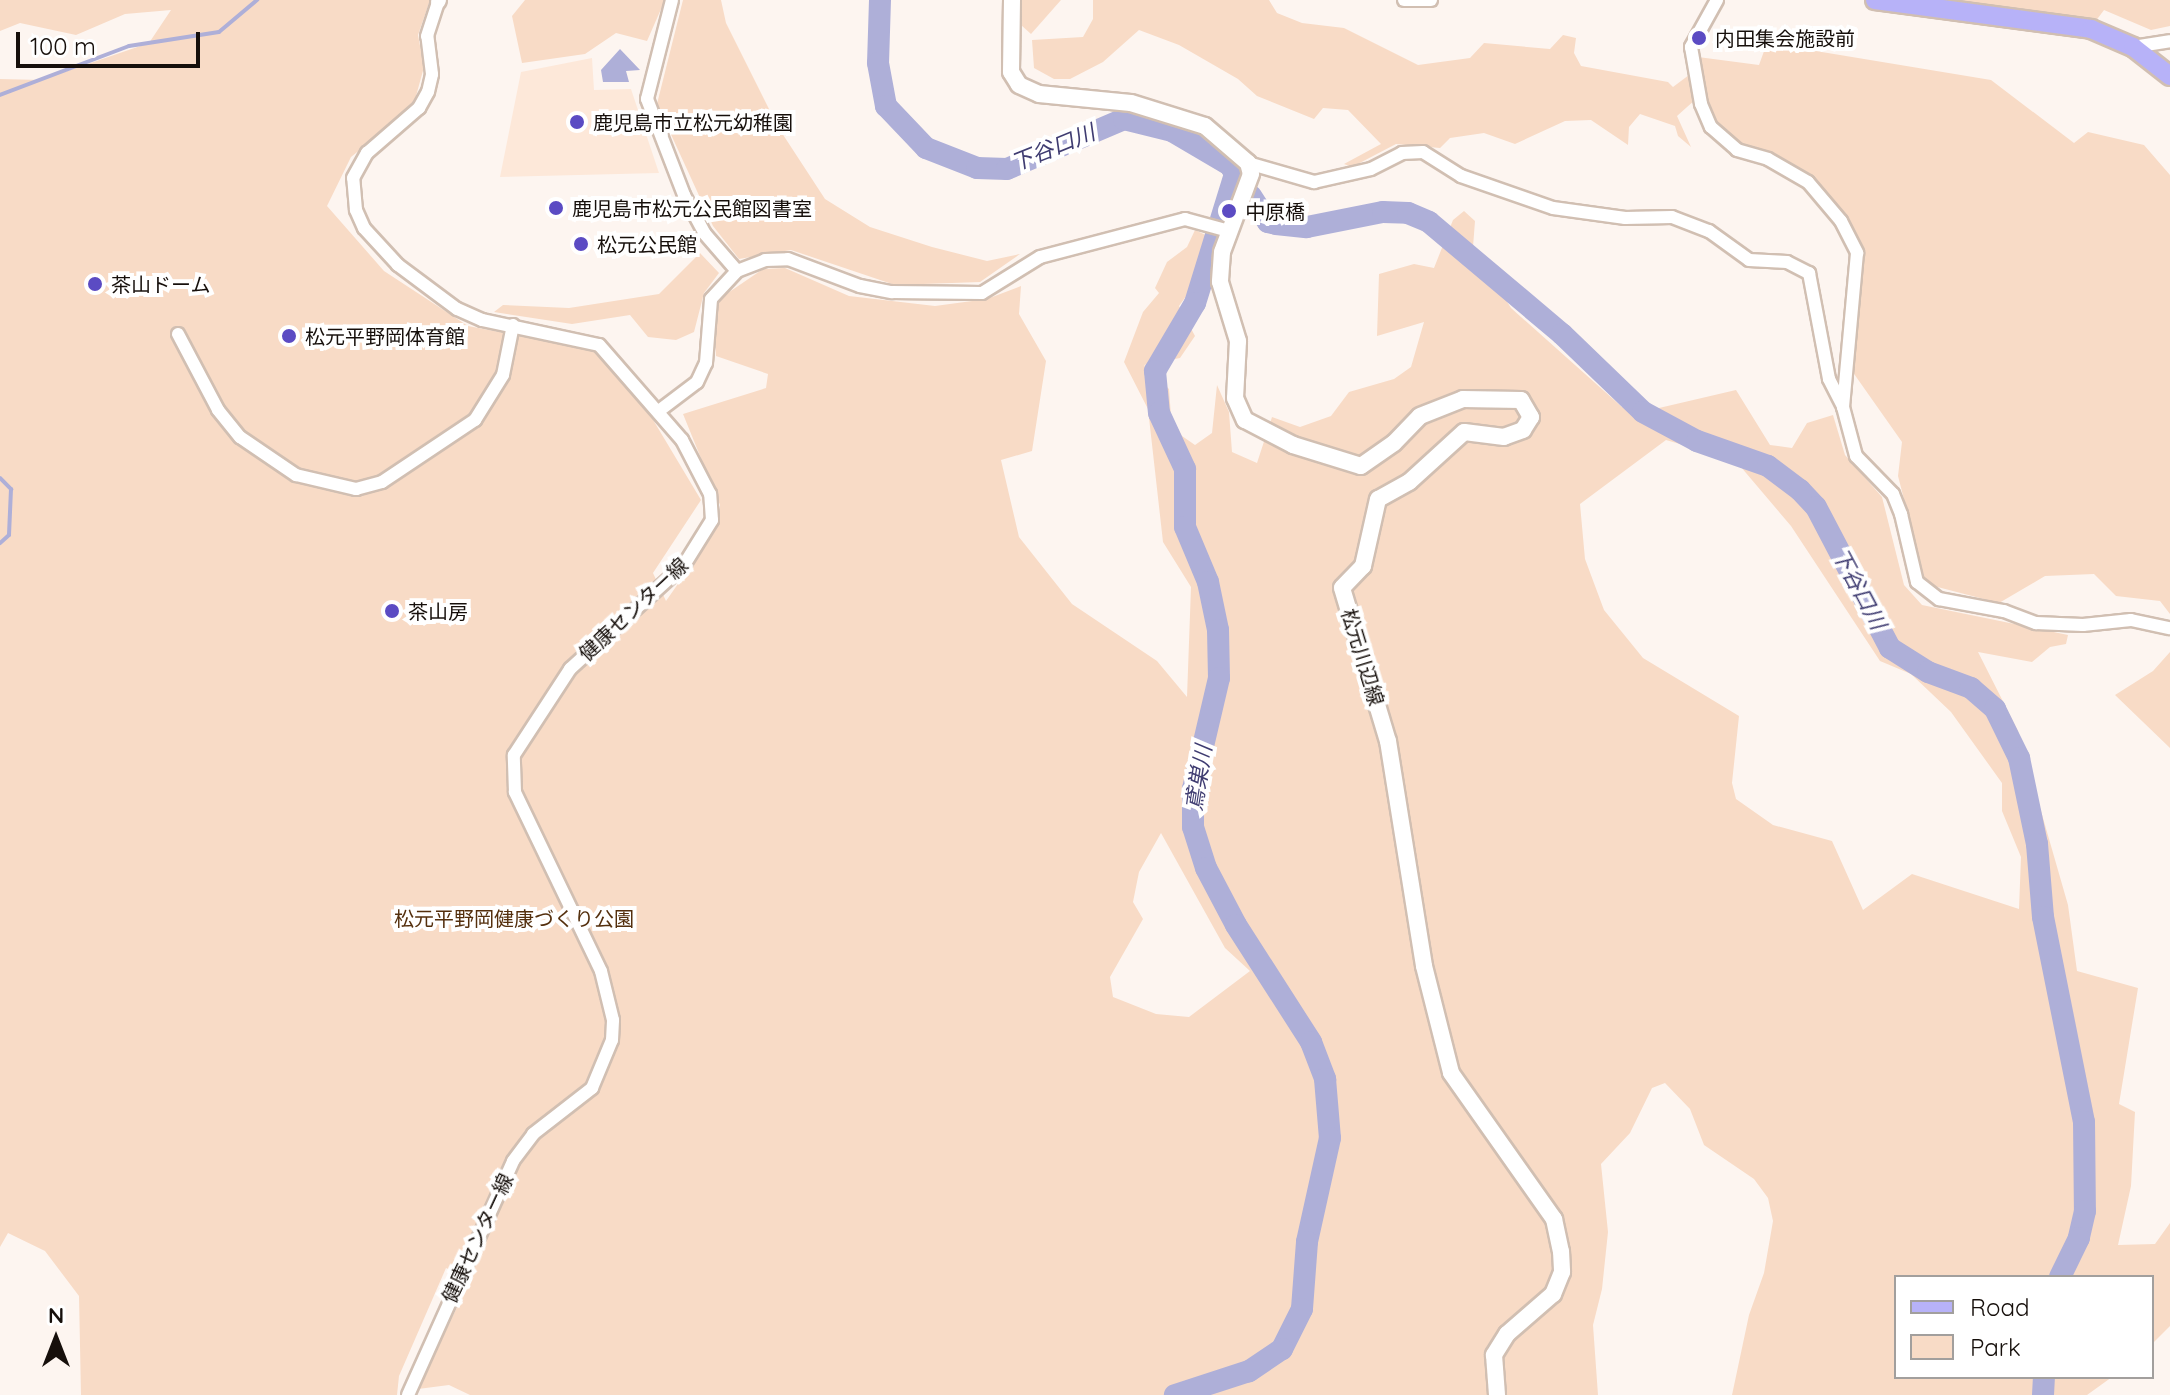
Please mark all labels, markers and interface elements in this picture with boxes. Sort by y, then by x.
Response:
scale bar [20,16,204,66]
place label: 内田集会施設前 [1715,26,1855,50]
marker: 内田集会施設前 [1690,29,1708,47]
text: 100 m [30,31,96,61]
place label: 鹿児島市立松元幼稚園 [593,110,793,134]
marker: 鹿児島市立松元幼稚園 [568,113,586,131]
water label: 下谷口川 [1007,119,1099,177]
place label: 鹿児島市松元公民館図書室 [572,196,812,220]
marker: 鹿児島市松元公民館図書室 [547,199,565,217]
place label: 中原橋 [1245,199,1305,223]
marker: 中原橋 [1220,202,1238,220]
place label: 松元公民館 [597,232,697,256]
marker: 松元公民館 [572,235,590,253]
place label: 茶山ドーム [111,272,211,296]
marker: 茶山ドーム [86,275,104,293]
place label: 松元平野岡体育館 [305,324,465,348]
marker: 松元平野岡体育館 [280,327,298,345]
water label: 下谷口川 [1827,544,1891,634]
street label: 健康センター線 [574,552,692,666]
place label: 茶山房 [408,599,468,623]
marker: 茶山房 [383,602,401,620]
street label: 松元川辺線 [1337,606,1389,708]
water label: 鳶巣川 [1181,743,1217,813]
park label: 松元平野岡健康づくり公園 [394,906,634,930]
street label: 健康センター線 [437,1169,517,1307]
legend [1894,1275,2154,1379]
text: Road [1970,1292,2030,1322]
north arrow [16,1299,96,1379]
text: N [48,1301,64,1329]
text: Park [1970,1332,2021,1362]

